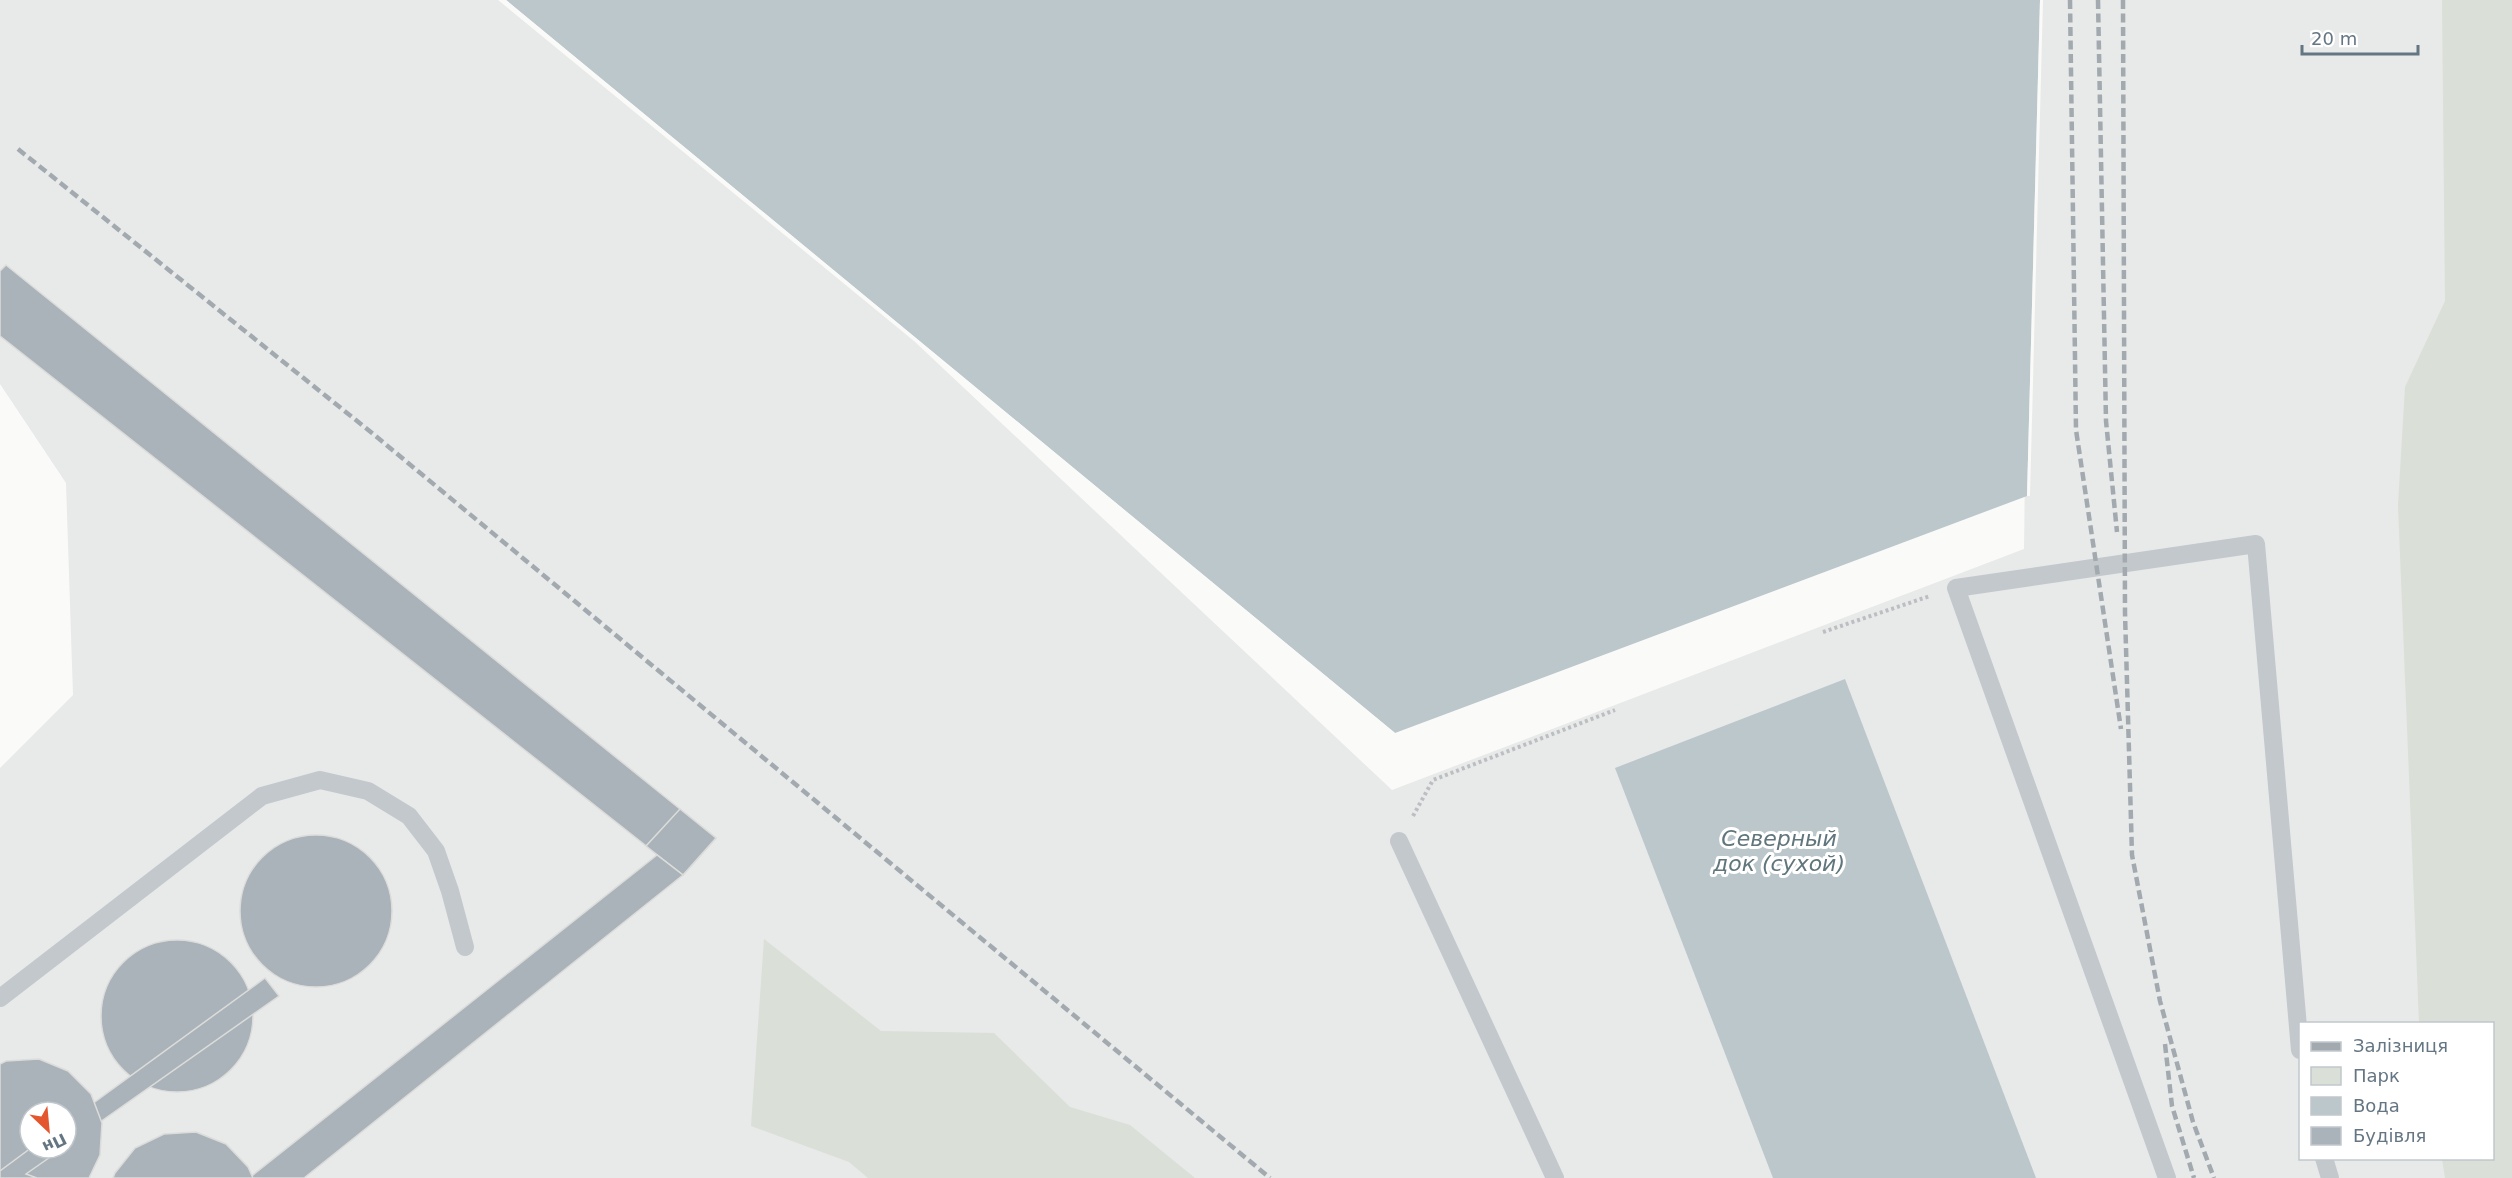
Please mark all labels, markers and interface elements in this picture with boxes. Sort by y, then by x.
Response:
scale bar [2302,18,2418,56]
text: 20 m [2311,28,2357,49]
water label: Северный док (сухой) [1712,826,1845,876]
legend [2299,1022,2494,1160]
text: Залізниця [2353,1035,2448,1056]
text: Парк [2353,1065,2400,1086]
text: Вода [2353,1095,2400,1116]
north arrow [18,1100,78,1160]
text: Будівля [2353,1125,2426,1146]
text: Пн [39,1129,70,1157]

